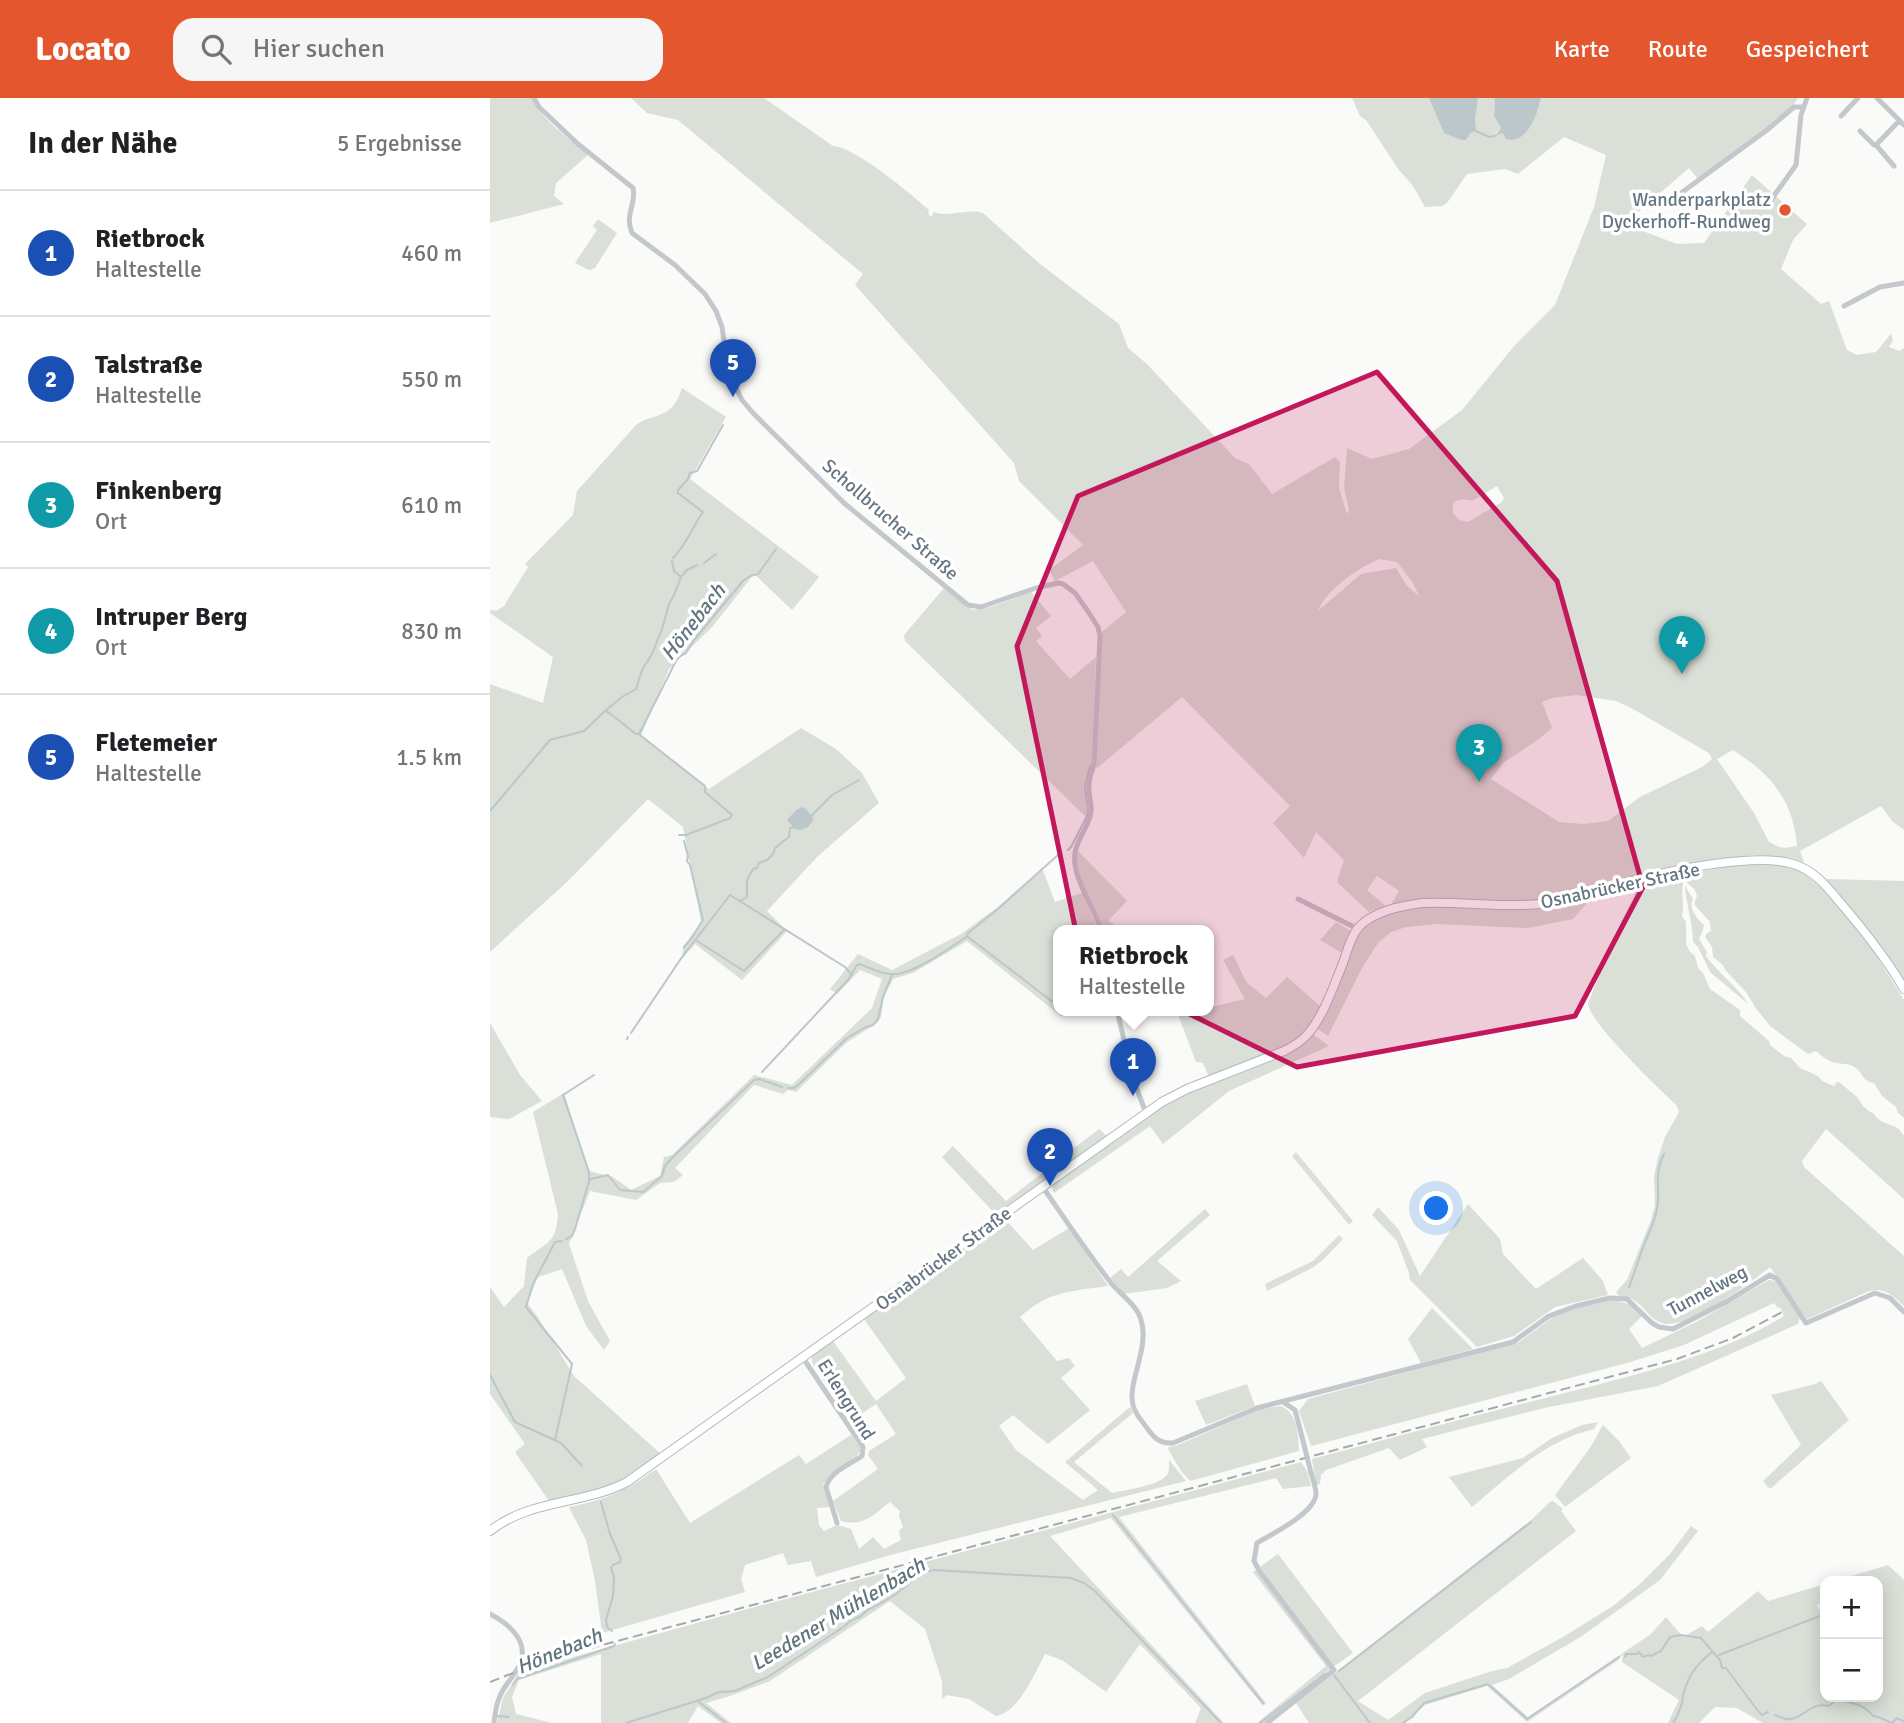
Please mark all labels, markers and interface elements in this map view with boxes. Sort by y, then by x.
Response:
search box [173,18,663,81]
text: Locato [35,29,131,70]
icon: search [197,30,235,68]
text: Hier suchen [253,33,385,65]
text: Karte [1554,34,1610,64]
text: Route [1648,34,1708,64]
text: Gespeichert [1746,34,1869,64]
text: In der Nähe [28,125,177,162]
text: 5 Ergebnisse [337,129,462,158]
place label: Wanderparkplatz Dyckerhoff-Rundweg [1602,188,1771,234]
marker: Wanderparkplatz Dyckerhoff-Rundweg [1777,202,1793,218]
text: Rietbrock [95,223,205,255]
text: 1 [45,239,57,268]
text: 460 m [401,239,462,268]
text: Haltestelle [95,255,202,284]
pin: 5 [710,339,756,397]
text: Talstraße [95,349,203,381]
text: 2 [45,365,57,394]
text: 550 m [401,365,462,394]
text: Haltestelle [95,381,202,410]
street label: Schollbrucher Straße [817,454,964,586]
text: Finkenberg [95,475,222,507]
text: 3 [45,491,57,520]
text: 610 m [401,491,462,520]
text: Ort [95,507,127,536]
water label: Hönebach [655,578,731,665]
text: Intruper Berg [95,601,248,633]
pin: 4 [1659,616,1705,674]
text: 4 [45,617,57,646]
text: 830 m [401,617,462,646]
text: Ort [95,633,127,662]
pin: 3 [1456,724,1502,782]
text: Fletemeier [95,727,217,759]
text: 5 [45,743,57,772]
text: 1.5 km [396,743,462,772]
text: Haltestelle [95,759,202,788]
street label: Osnabrücker Straße [1538,857,1702,915]
popup [1053,925,1214,1016]
text: Rietbrock [1079,940,1188,972]
text: Haltestelle [1079,972,1185,1001]
pin: 1 [1110,1038,1156,1096]
pin: 2 [1027,1128,1073,1186]
your location [1419,1191,1453,1225]
street label: Osnabrücker Straße [871,1201,1016,1316]
street label: Tunnelweg [1663,1260,1751,1322]
street label: Erlengrund [812,1355,880,1444]
water label: Leedener Mühlenbach [746,1552,930,1676]
map controls [1820,1576,1883,1702]
button: + [1820,1576,1883,1639]
water label: Hönebach [512,1622,606,1680]
button: − [1820,1639,1883,1702]

